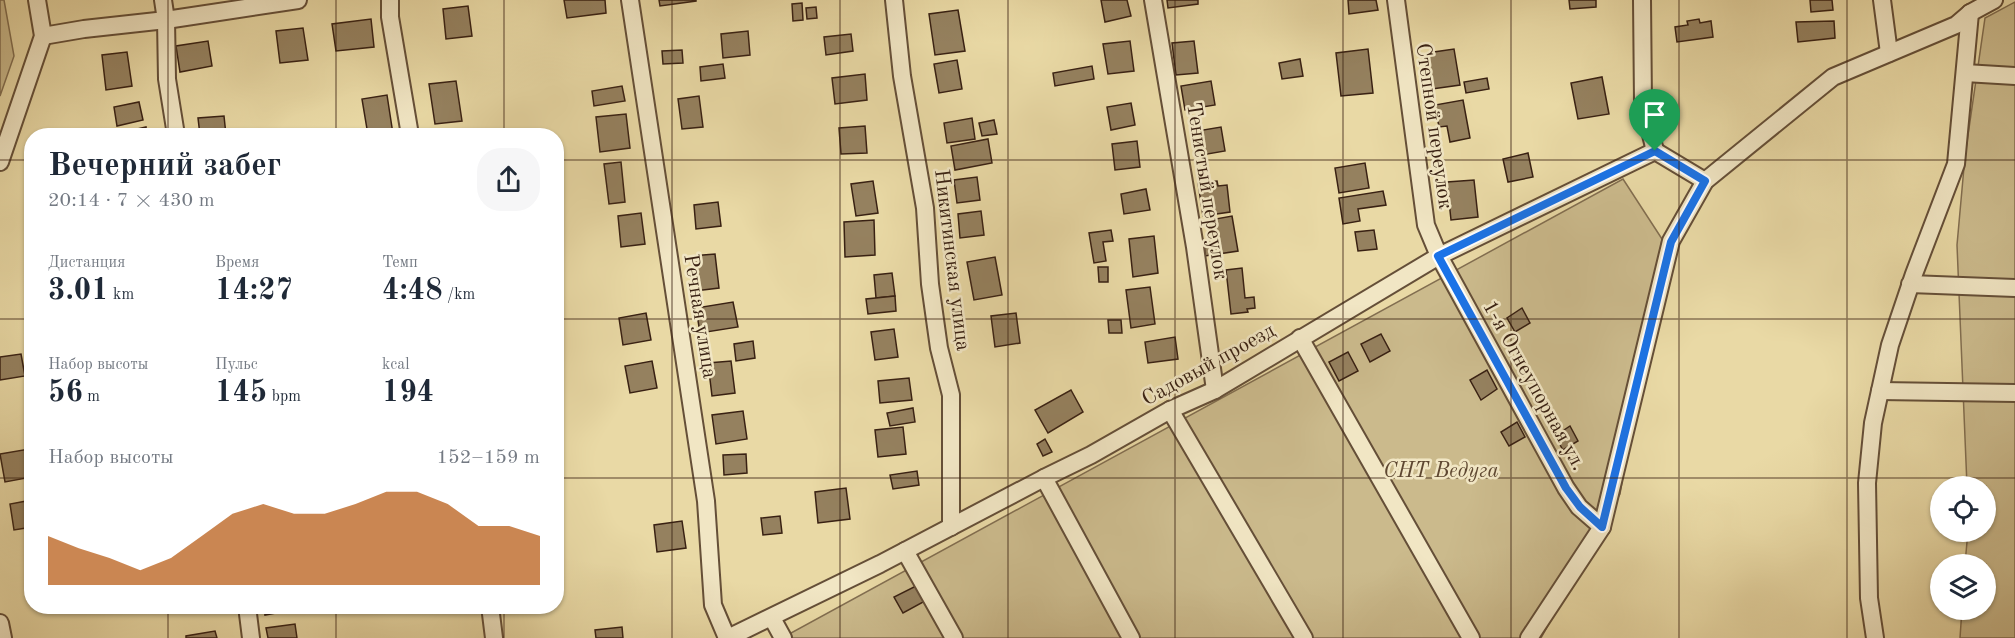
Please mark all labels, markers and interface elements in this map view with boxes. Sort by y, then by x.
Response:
street label: Степной переулок [1411,42,1456,211]
pin [1629,89,1680,151]
icon: arrive [1638,98,1671,131]
street label: Тенистый переулок [1182,101,1231,282]
button: share [477,148,540,211]
text: Вечерний забег [48,150,281,183]
street label: Никитинская улица [930,168,973,352]
text: 20:14 · 7 × 430 m [48,191,215,211]
street label: Речная улица [679,253,720,380]
text: Дистанция [48,255,125,271]
text: Время [215,255,259,271]
text: Темп [382,255,418,271]
text: 3.01 [48,276,109,306]
text: 14:27 [215,276,293,306]
text: 4:48 [382,276,443,306]
text: km [109,287,134,303]
text: /km [443,287,475,303]
street label: 1-я Огнеупорная ул. [1478,297,1589,474]
street label: Садовый проезд [1139,320,1279,410]
text: Набор высоты [48,357,148,373]
text: Пульс [215,357,258,373]
text: kcal [382,357,410,373]
text: 56 [48,378,83,408]
text: 145 [215,378,267,408]
text: 194 [382,378,434,408]
text: m [83,389,100,405]
text: bpm [267,389,301,405]
text: Набор высоты [48,448,174,468]
text: 152–159 m [437,448,540,468]
park label: СНТ Ведуга [1383,461,1499,482]
map controls [1930,476,1996,620]
button: locate [1930,476,1996,542]
button: layers [1930,554,1996,620]

